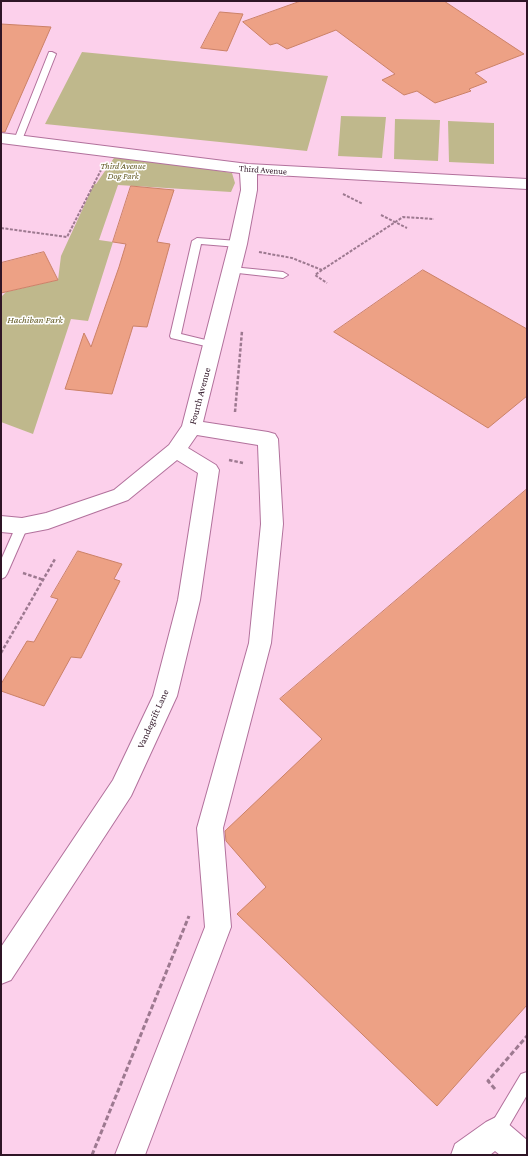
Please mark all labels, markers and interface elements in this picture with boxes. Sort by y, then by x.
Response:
park label: Third Avenue Dog Park [100,161,146,182]
street label: Third Avenue [239,163,287,177]
park label: Hachiban Park [7,314,63,326]
street label: Fourth Avenue [187,366,213,426]
street label: Vandegrift Lane [135,688,171,750]

